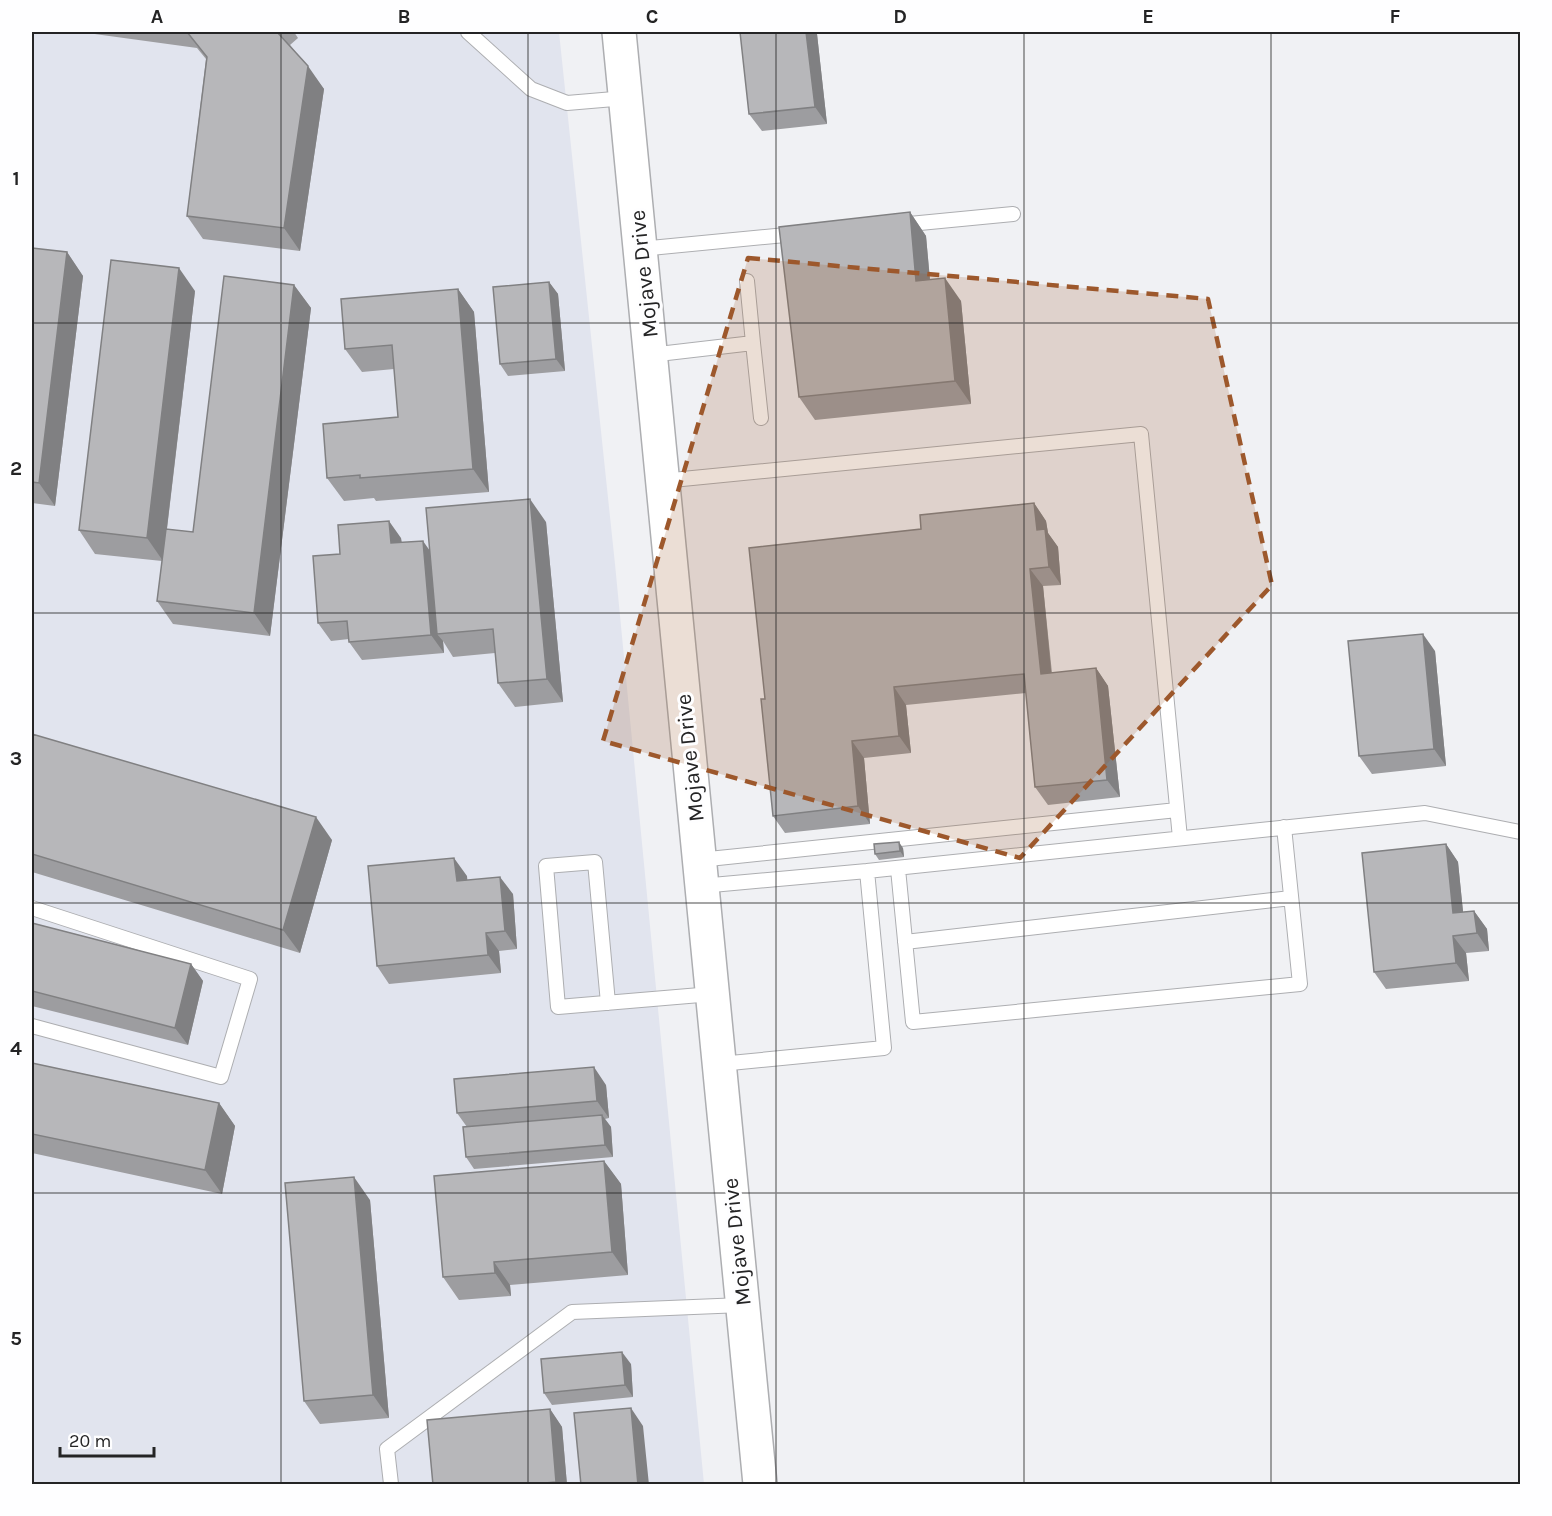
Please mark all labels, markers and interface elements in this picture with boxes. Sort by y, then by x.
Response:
text: A [151,5,164,28]
text: B [398,5,410,28]
text: C [646,5,658,28]
text: D [893,5,907,28]
text: E [1142,5,1154,28]
text: F [1390,5,1401,28]
text: 1 [12,167,20,190]
street label: Mojave Drive [624,209,664,339]
text: 2 [10,457,22,480]
street label: Mojave Drive [670,693,710,823]
text: 3 [10,747,22,770]
text: 4 [10,1037,22,1060]
street label: Mojave Drive [717,1177,757,1307]
text: 5 [10,1327,22,1350]
scale bar [60,1420,154,1458]
text: 20 m [69,1430,111,1452]

